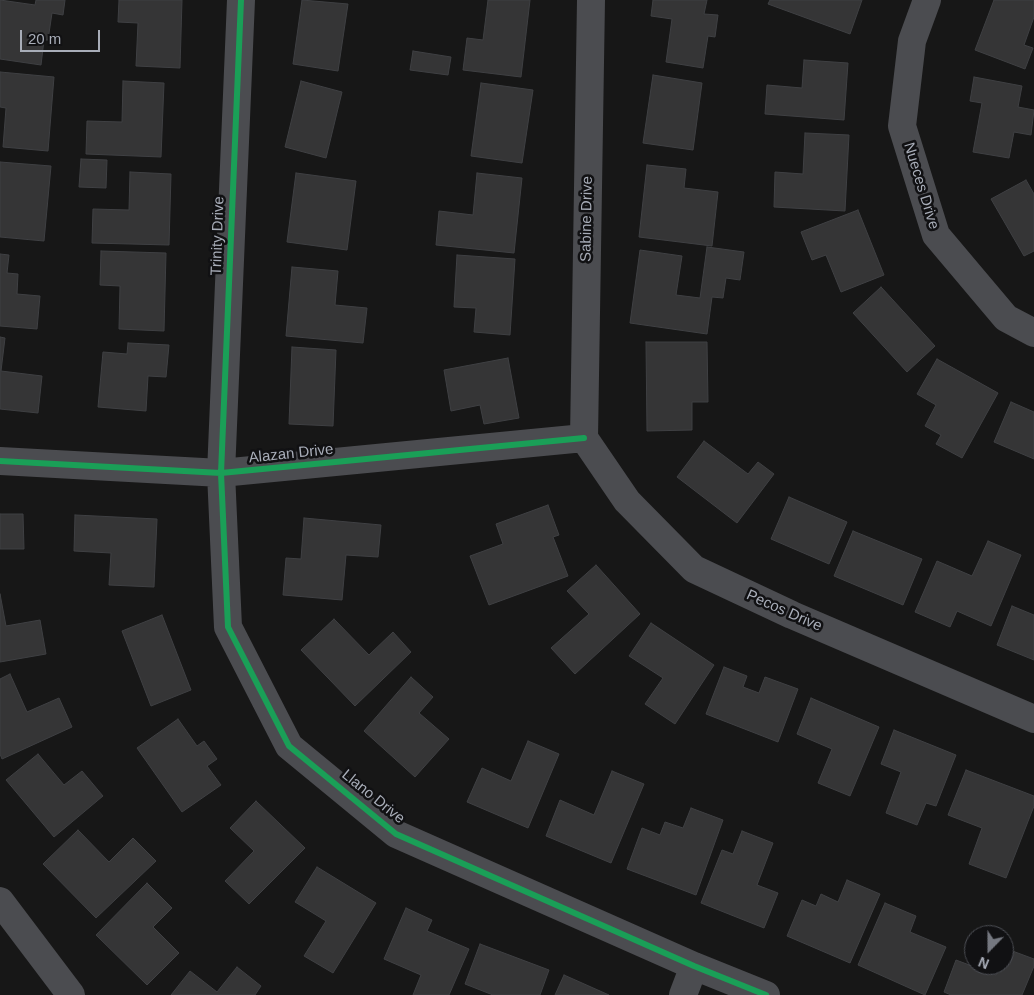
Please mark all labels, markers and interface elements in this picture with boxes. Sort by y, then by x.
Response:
scale bar [22,20,102,52]
text: 20 m [28,30,61,47]
street label: Nueces Drive [899,140,943,232]
street label: Sabine Drive [577,176,597,262]
street label: Trinity Drive [208,196,228,276]
street label: Alazan Drive [248,441,334,467]
street label: Pecos Drive [743,586,825,636]
street label: Llano Drive [338,766,408,828]
north arrow [964,925,1014,975]
text: N [976,954,991,972]

